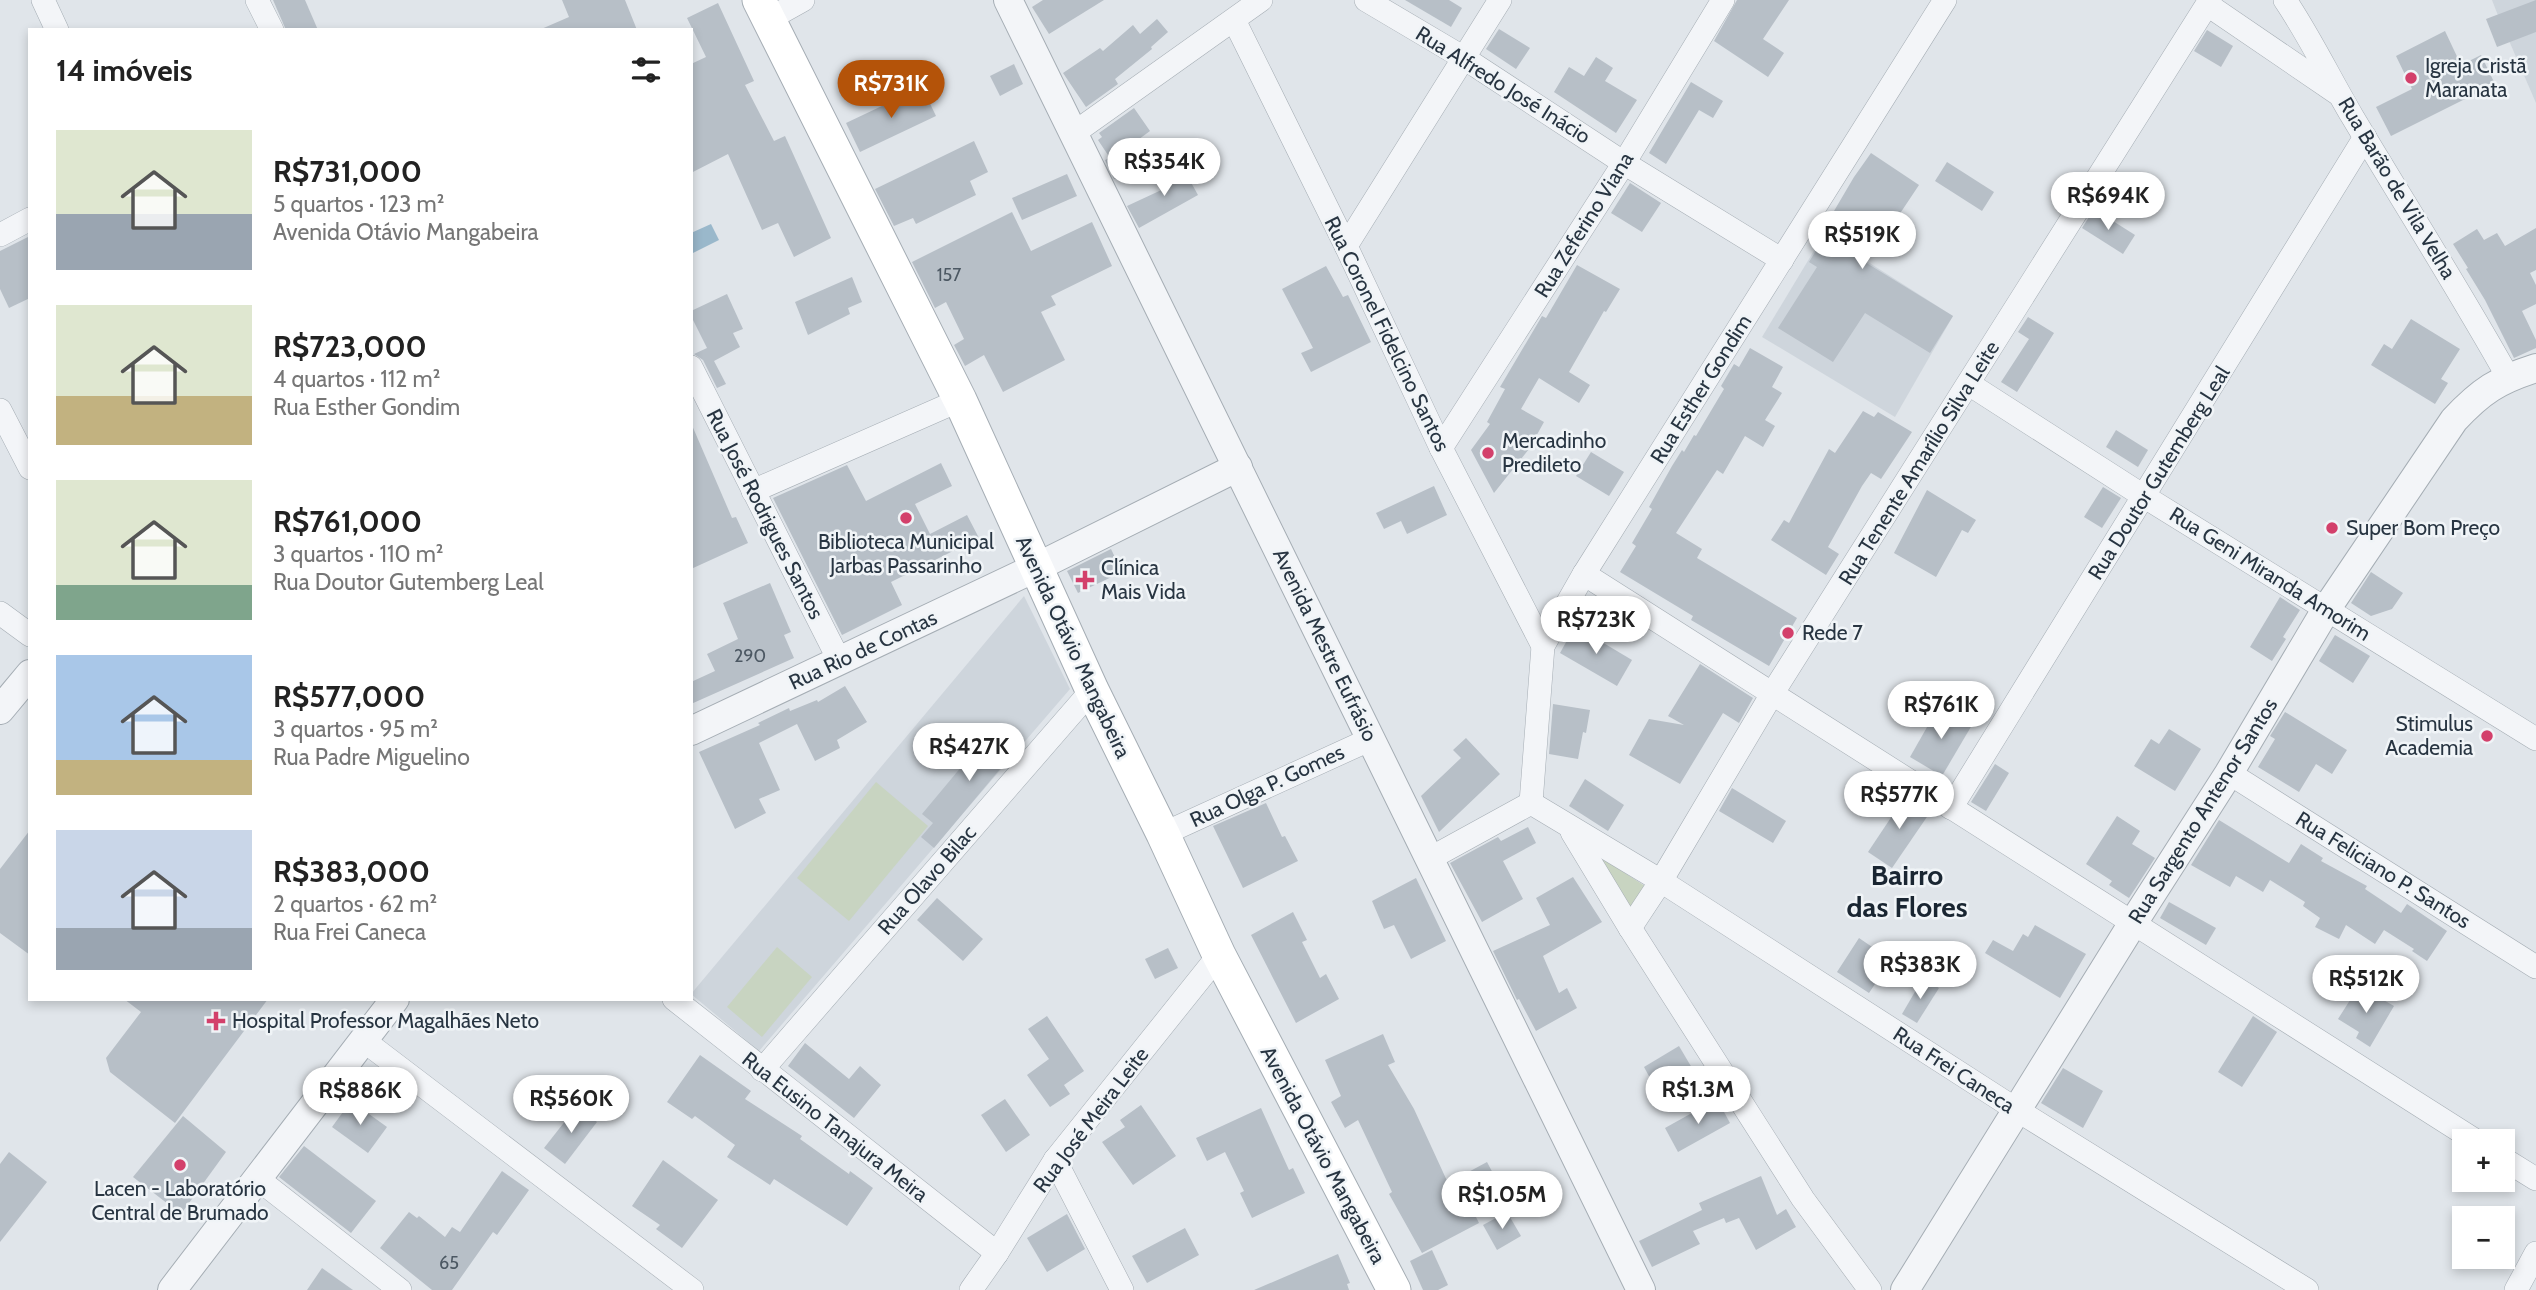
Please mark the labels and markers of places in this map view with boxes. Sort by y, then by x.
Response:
place label: Igreja Cristã Maranata [2425,53,2527,102]
pin: R$731K [834,60,948,120]
marker: Igreja Cristã Maranata [2403,70,2419,86]
pin: R$354K [1107,138,1221,198]
pin: R$694K [2051,173,2165,232]
pin: R$519K [1805,212,1919,271]
place label: Mercadinho Predileto [1502,428,1606,477]
marker: Mercadinho Predileto [1480,445,1496,461]
marker: Biblioteca Municipal Jarbas Passarinho [898,510,914,526]
place label: Super Bom Preço [2346,515,2500,540]
marker: Super Bom Preço [2324,520,2340,536]
place label: Biblioteca Municipal Jarbas Passarinho [818,529,994,578]
place label: Clínica Mais Vida [1101,555,1186,604]
marker: Clínica Mais Vida [1075,570,1095,590]
pin: R$723K [1539,596,1653,656]
place label: Rede 7 [1802,620,1863,645]
marker: Rede 7 [1780,625,1796,641]
pin: R$761K [1884,682,1998,741]
place label: Stimulus Academia [2385,711,2473,760]
pin: R$427K [912,724,1026,783]
marker: Stimulus Academia [2479,728,2495,744]
pin: R$577K [1842,772,1956,831]
pin: R$383K [1863,942,1977,1001]
pin: R$512K [2309,956,2423,1015]
place label: Hospital Professor Magalhães Neto [232,1008,539,1033]
marker: Hospital Professor Magalhães Neto [206,1011,226,1031]
pin: R$1.3M [1641,1066,1755,1126]
pin: R$886K [303,1068,417,1127]
pin: R$560K [514,1076,628,1135]
marker: Lacen - Laboratório Central de Brumado [172,1157,188,1173]
pin: R$1.05M [1437,1172,1567,1231]
place label: Lacen - Laboratório Central de Brumado [91,1176,269,1225]

